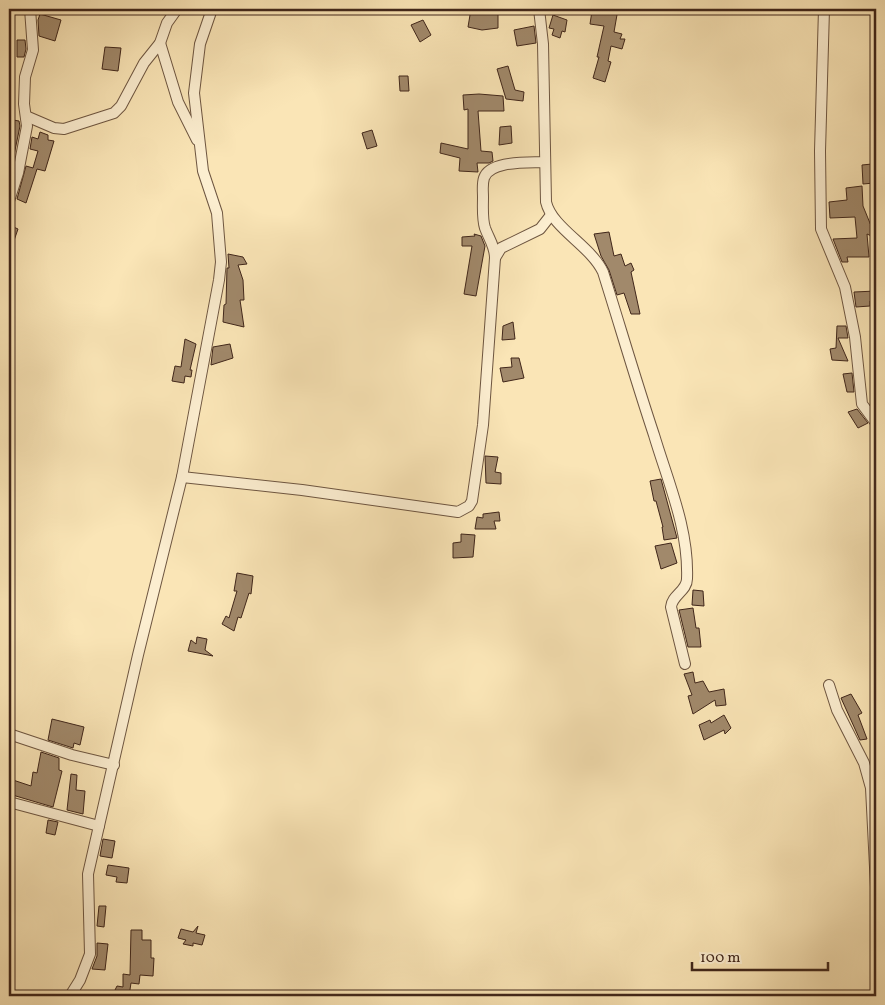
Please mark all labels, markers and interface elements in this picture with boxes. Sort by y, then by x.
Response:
scale bar [692,940,829,972]
text: 100 m [700,948,740,969]

